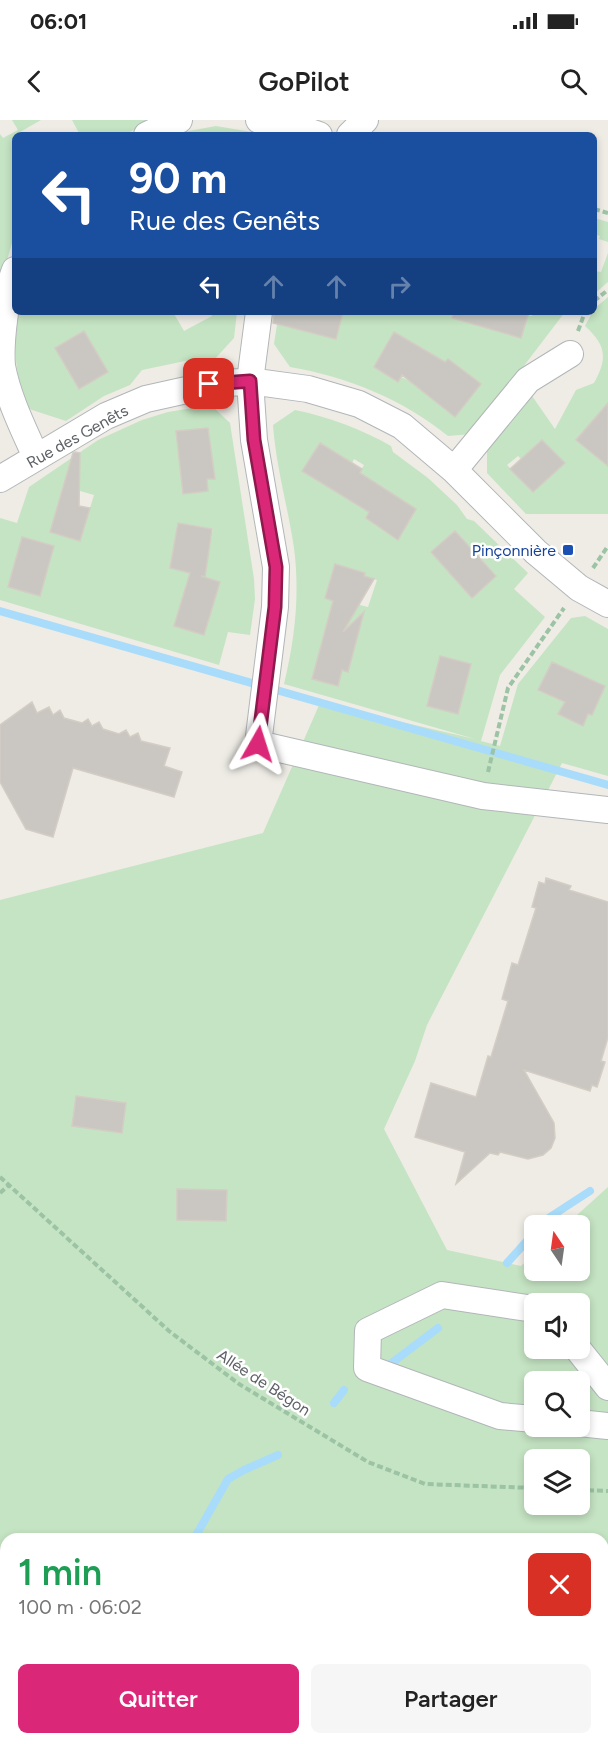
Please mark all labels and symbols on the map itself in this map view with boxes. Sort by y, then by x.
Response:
pin [183,358,234,409]
street label: Rue des Genêts [23,401,131,472]
place label: Pinçonnière [472,541,556,560]
marker: Pinçonnière [561,543,575,557]
position arrow [226,712,290,776]
north arrow [524,1215,590,1281]
street label: Allée de Bégon [213,1345,314,1420]

